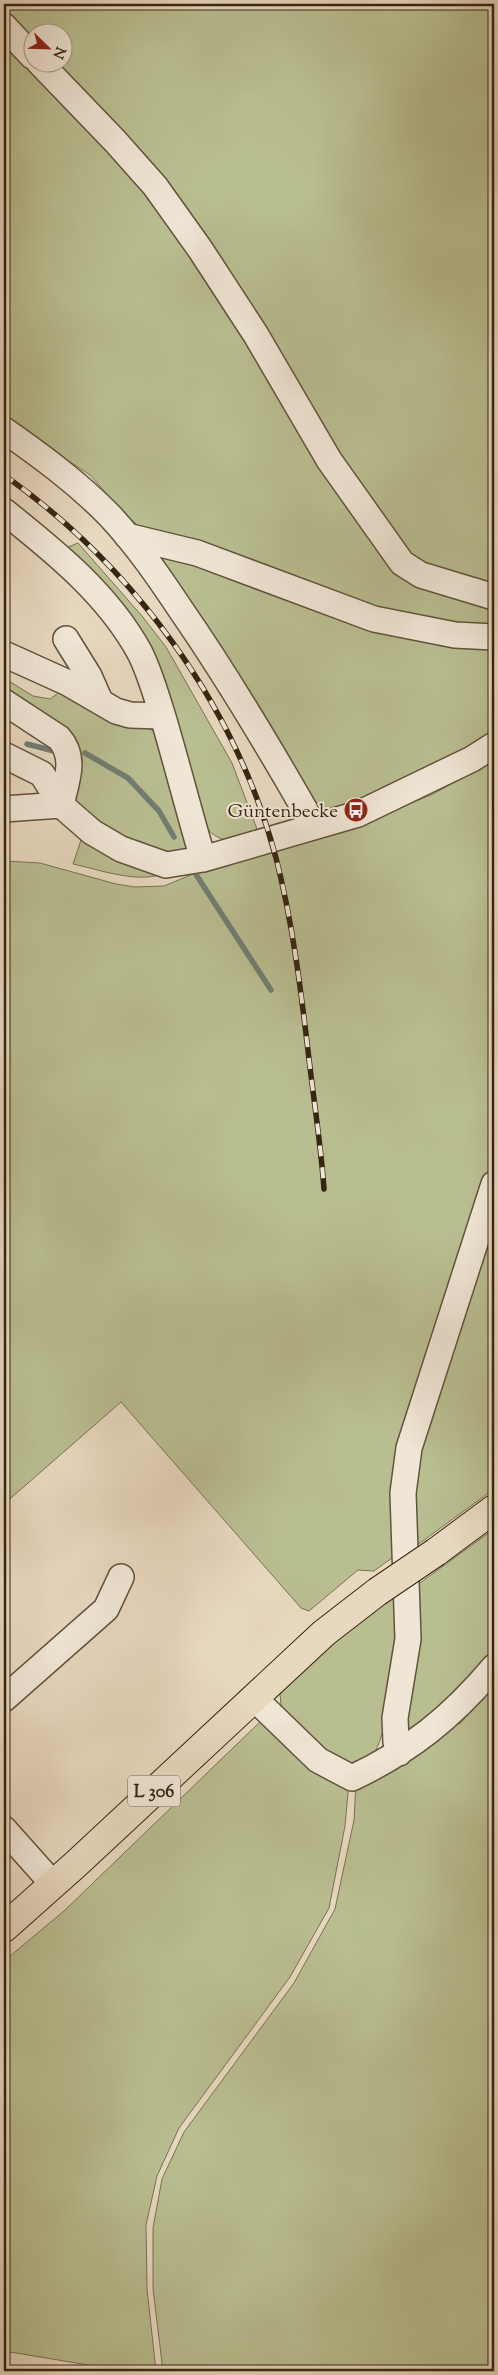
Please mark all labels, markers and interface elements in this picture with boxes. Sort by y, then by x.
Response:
north arrow [22,22,72,72]
text: N [47,43,70,61]
bus stop icon: Güntenbecke [343,797,369,823]
place label: Güntenbecke [227,799,338,826]
road number: L 306 [128,1775,180,1806]

